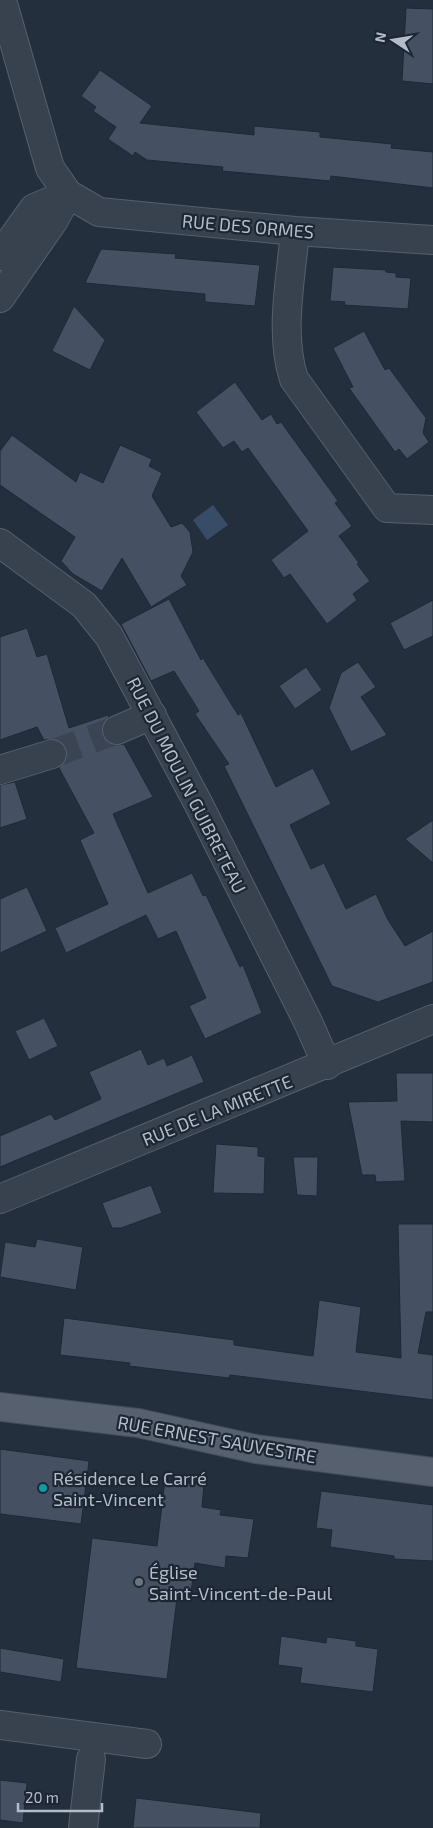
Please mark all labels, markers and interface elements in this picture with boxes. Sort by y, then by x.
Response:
north arrow [368,15,418,65]
text: N [370,30,389,44]
street label: RUE DES ORMES [181,209,315,243]
street label: RUE DU MOULIN GUIBRETEAU [123,673,251,897]
street label: RUE DE LA MIRETTE [139,1070,295,1150]
street label: RUE ERNEST SAUVESTRE [116,1411,318,1467]
place label: Résidence Le Carré Saint-Vincent [53,1467,207,1510]
marker: Résidence Le Carré Saint-Vincent [37,1482,49,1494]
place label: Église Saint-Vincent-de-Paul [149,1561,333,1604]
marker: Église Saint-Vincent-de-Paul [133,1576,145,1588]
scale bar [18,1780,101,1812]
text: 20 m [25,1788,59,1806]

